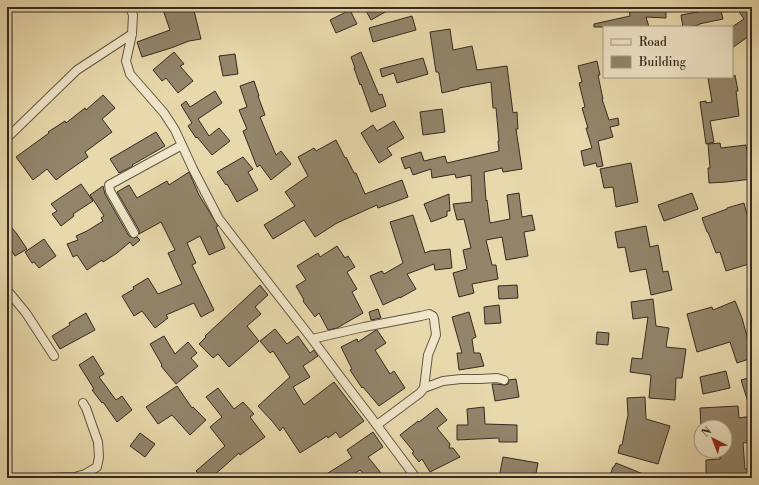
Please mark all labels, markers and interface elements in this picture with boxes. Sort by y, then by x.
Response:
legend [603,26,733,78]
text: Road [639,35,667,50]
text: Building [638,55,687,70]
north arrow [693,419,733,459]
text: N [699,424,715,440]

